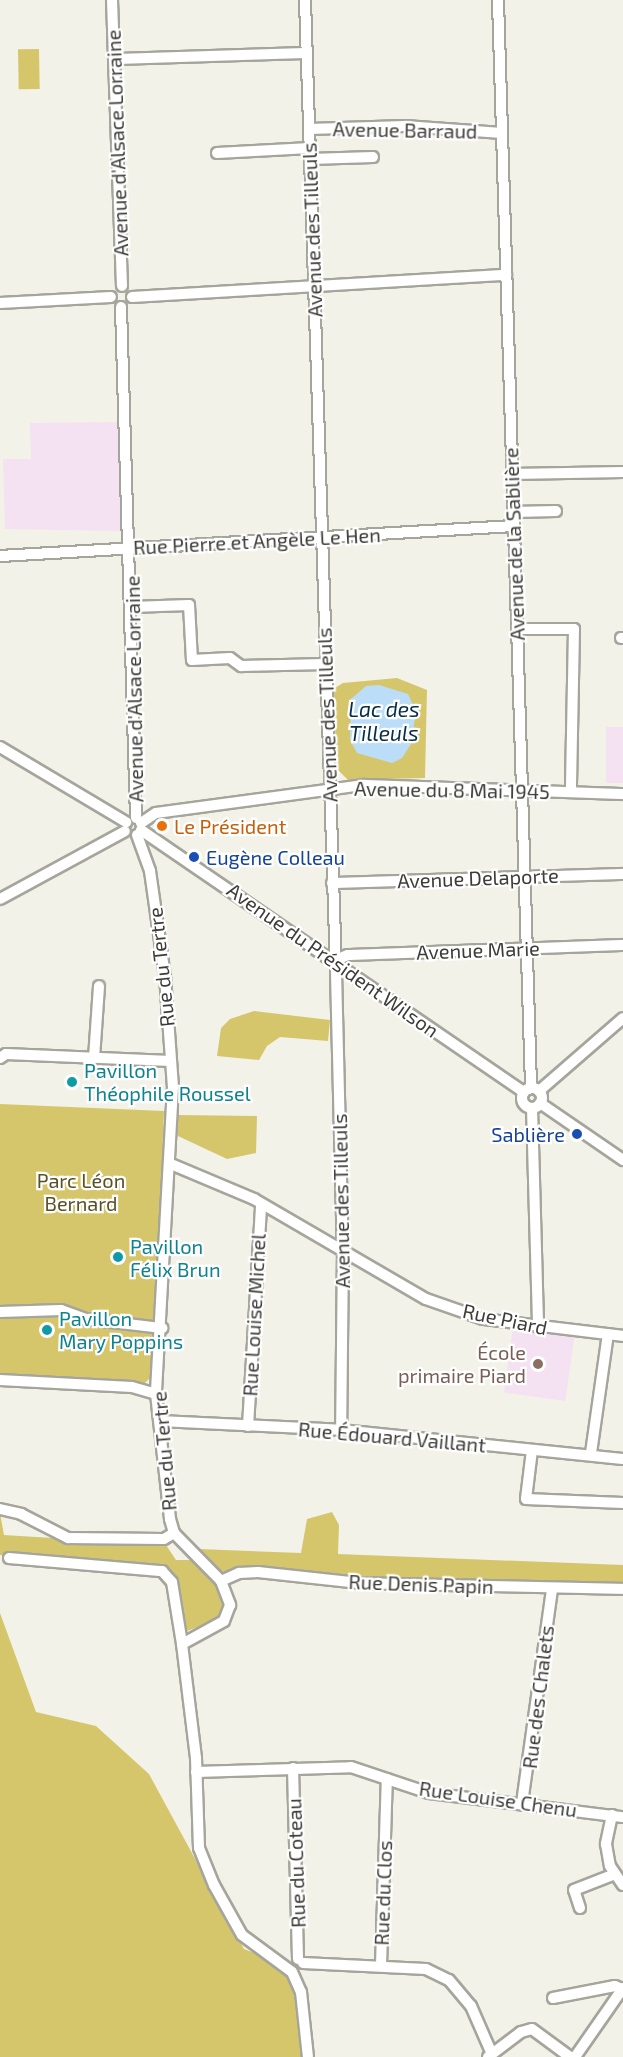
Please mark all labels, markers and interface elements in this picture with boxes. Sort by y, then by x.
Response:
street label: Avenue d'Alsace Lorraine [101,29,133,257]
street label: Avenue Barraud [332,117,478,143]
street label: Avenue des Tilleuls [297,142,327,318]
street label: Avenue de la Sablière [499,447,529,641]
street label: Rue Pierre et Angèle Le Hen [132,523,382,559]
street label: Avenue d'Alsace Lorraine [120,575,148,803]
street label: Avenue des Tilleuls [312,627,342,803]
water label: Lac des Tilleuls [348,696,420,746]
street label: Avenue du 8 Mai 1945 [354,776,550,804]
place label: Le Président [174,814,286,838]
marker: Le Président [155,819,169,833]
place label: Eugène Colleau [206,845,345,869]
marker: Eugène Colleau [187,850,201,864]
street label: Avenue Delaporte [397,863,559,893]
street label: Avenue du Président Wilson [222,878,444,1042]
street label: Rue du Tertre [143,906,179,1028]
street label: Avenue Marie [416,936,540,964]
place label: Pavillon Théophile Roussel [84,1058,251,1105]
marker: Pavillon Théophile Roussel [65,1075,79,1089]
street label: Avenue des Tilleuls [327,1113,355,1289]
place label: Sablière [491,1122,565,1146]
marker: Sablière [570,1127,584,1141]
park label: Parc Léon Bernard [37,1168,125,1215]
street label: Rue Louise Michel [238,1233,270,1397]
place label: Pavillon Félix Brun [130,1234,221,1281]
marker: Pavillon Félix Brun [111,1250,125,1264]
street label: Rue Piard [460,1298,550,1340]
place label: Pavillon Mary Poppins [59,1306,184,1353]
marker: Pavillon Mary Poppins [40,1323,54,1337]
place label: École primaire Piard [398,1340,526,1387]
marker: École primaire Piard [531,1357,545,1371]
street label: Rue du Tertre [147,1390,181,1512]
street label: Rue Édouard Vaillant [297,1417,487,1457]
street label: Rue Denis Papin [348,1569,494,1599]
street label: Rue des Chalets [517,1624,559,1770]
street label: Rue Louise Chenu [418,1776,578,1822]
street label: Rue du Coteau [282,1798,310,1928]
street label: Rue du Clos [369,1840,397,1946]

